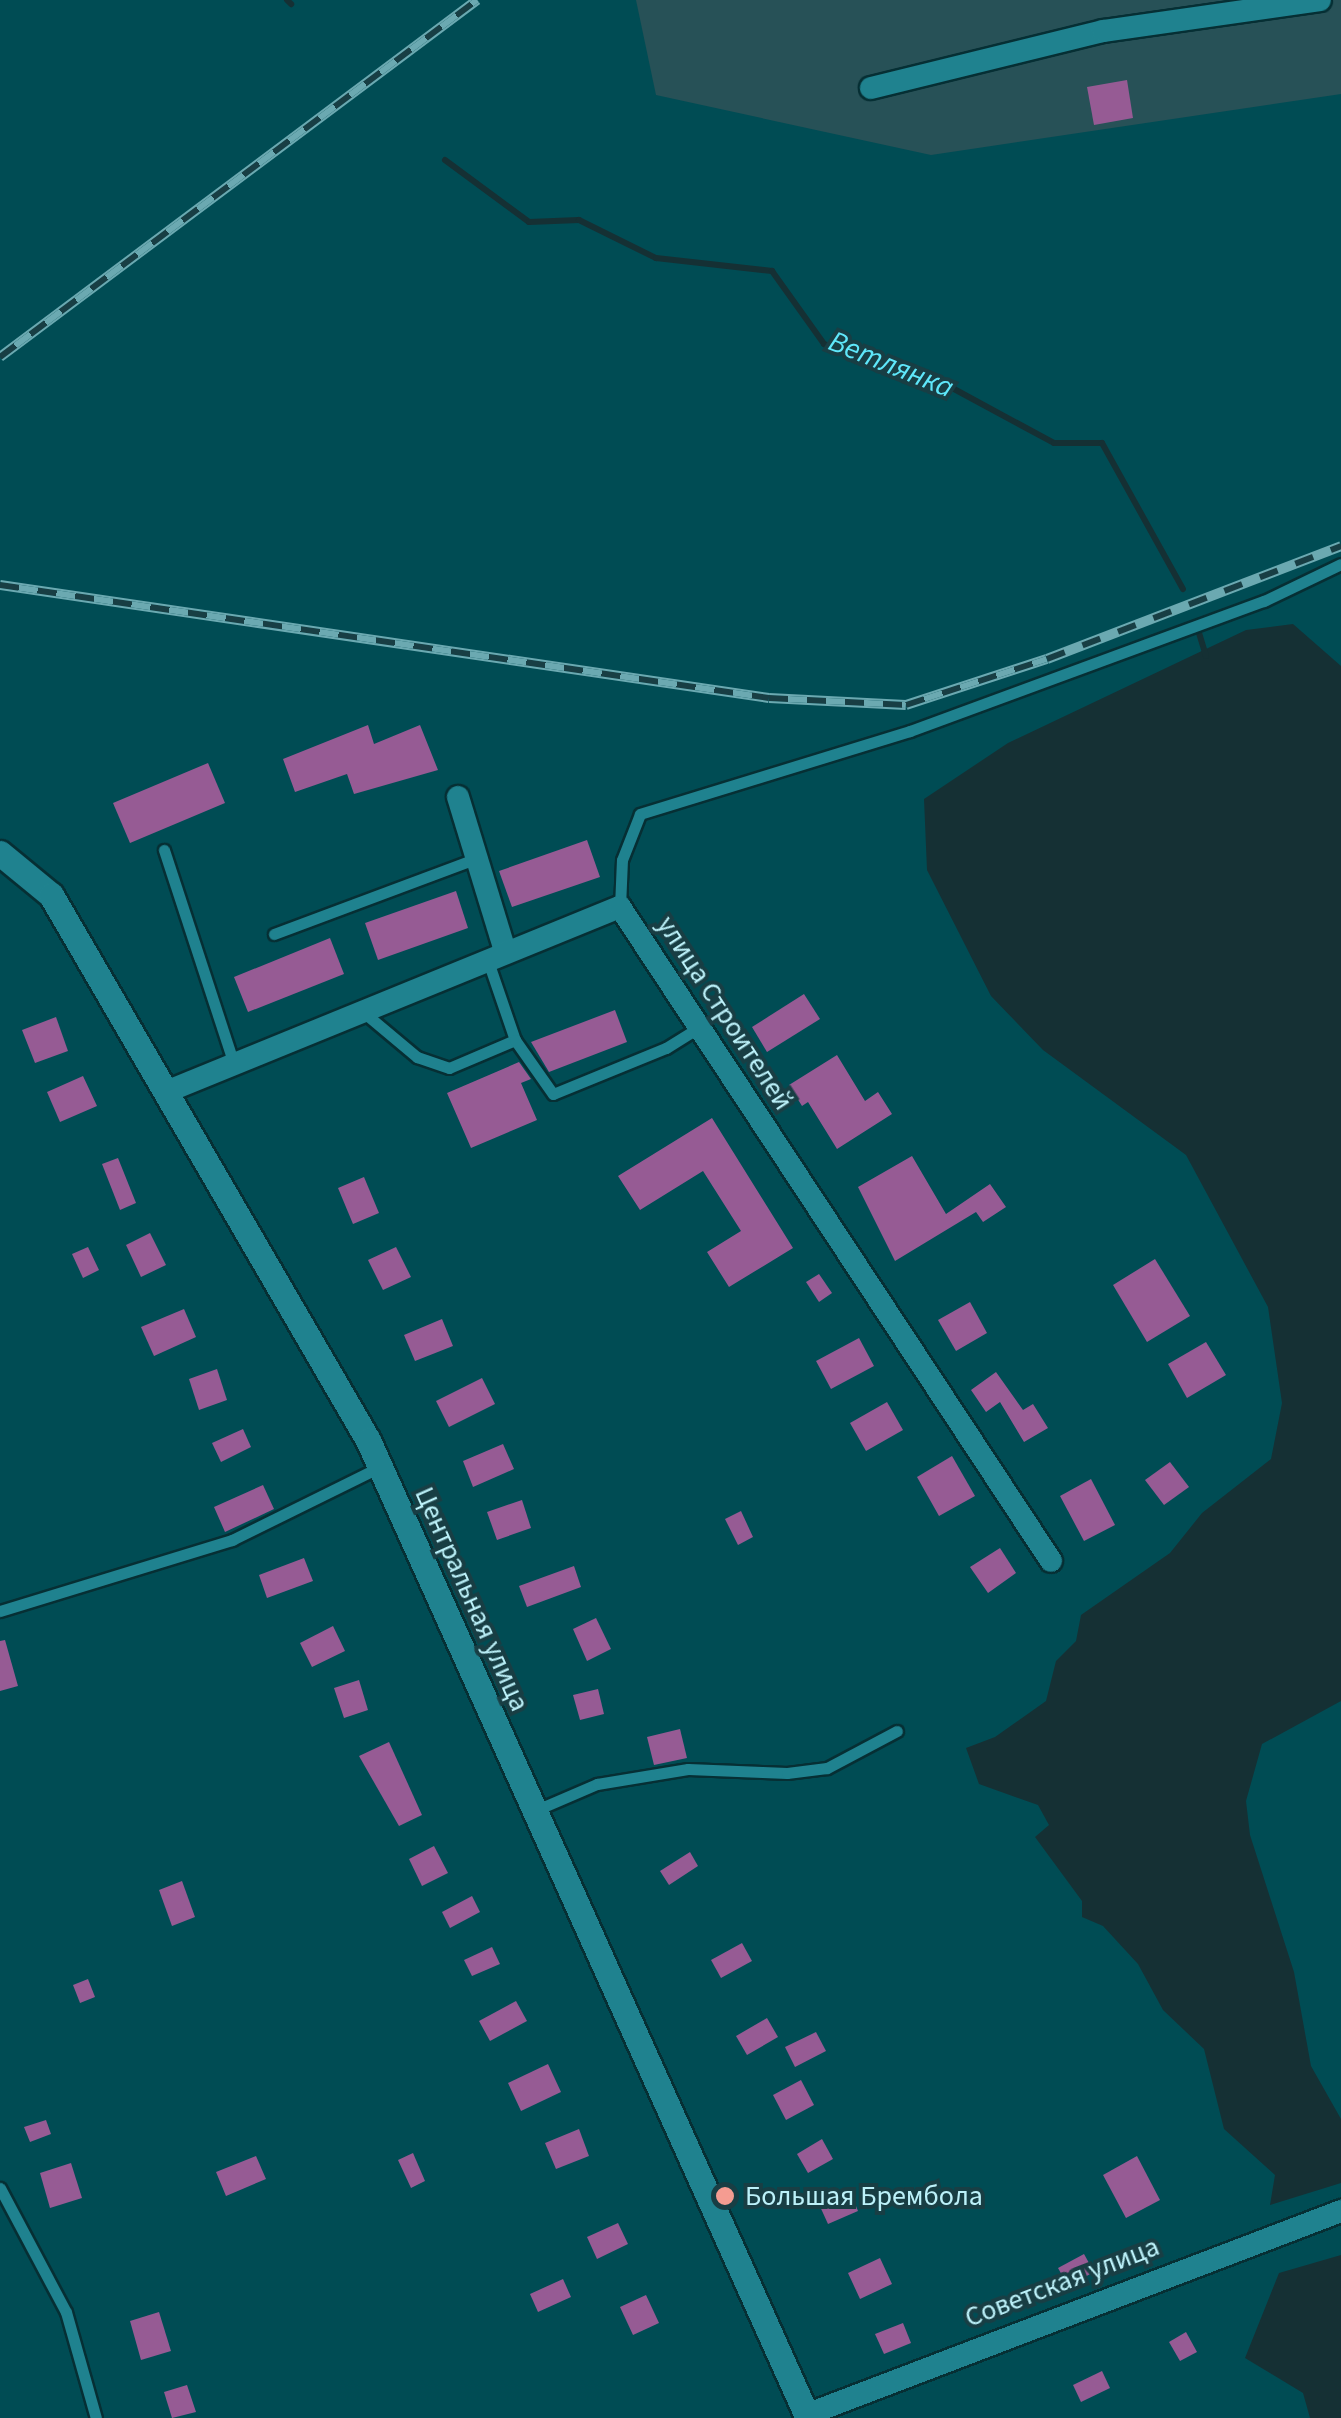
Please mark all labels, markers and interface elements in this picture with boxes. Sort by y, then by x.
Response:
water label: Ветлянка [823,324,959,406]
street label: улица Строителей [650,910,800,1116]
street label: Центральная улица [407,1482,537,1716]
place label: Большая Брембола [745,2179,983,2213]
marker: Большая Брембола [714,2185,736,2207]
street label: Советская улица [960,2230,1164,2334]

